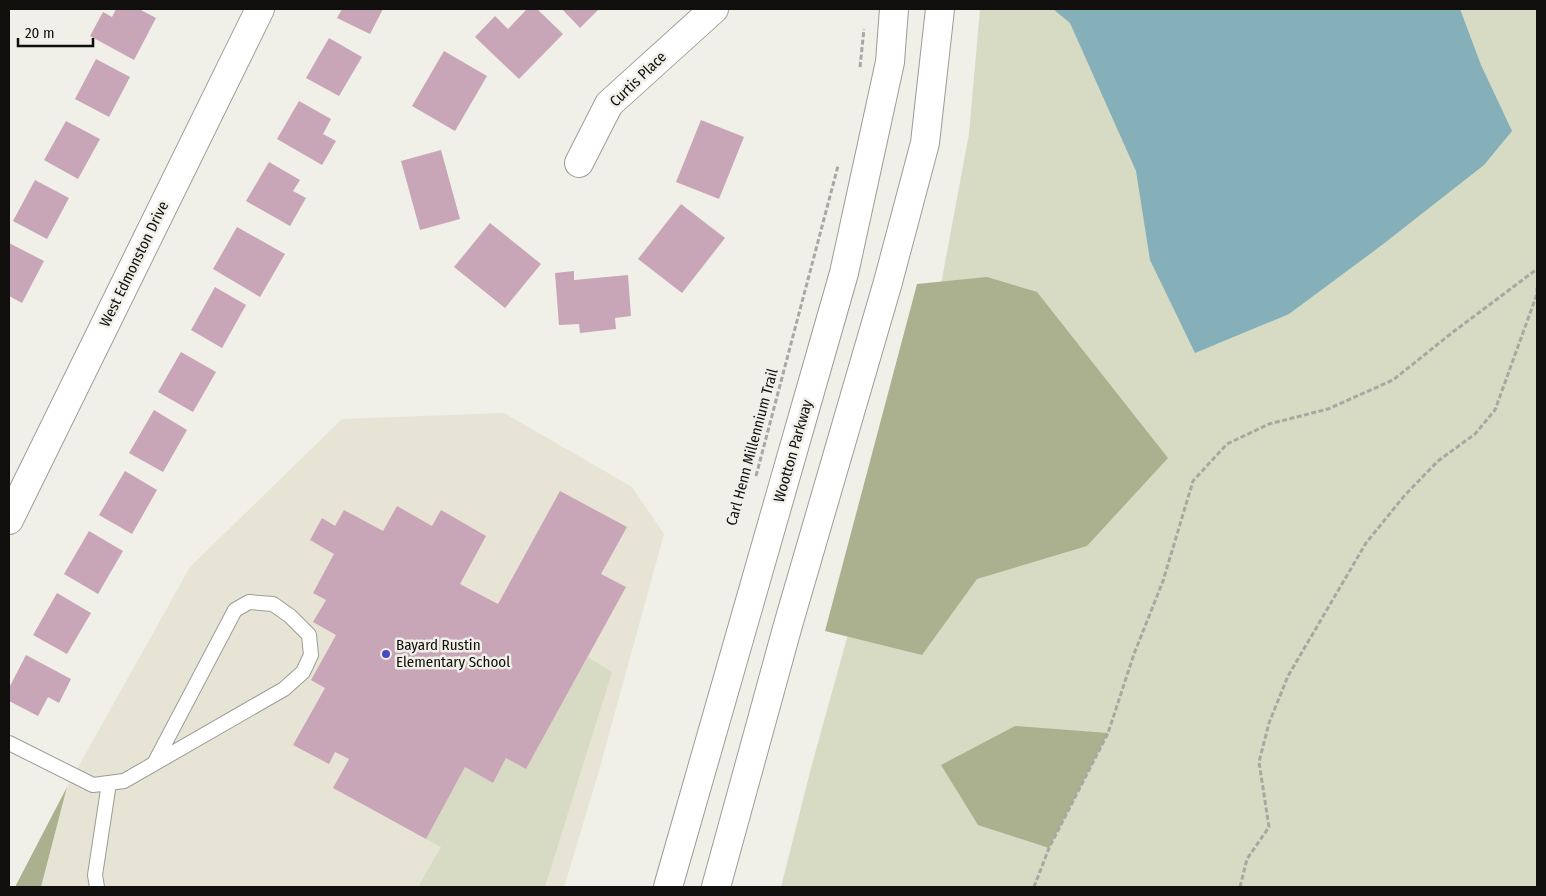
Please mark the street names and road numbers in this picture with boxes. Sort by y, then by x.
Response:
street label: Curtis Place [606,48,670,110]
street label: West Edmonston Drive [96,198,172,330]
street label: Carl Henn Millennium Trail [722,366,782,528]
street label: Wootton Parkway [770,397,816,504]

